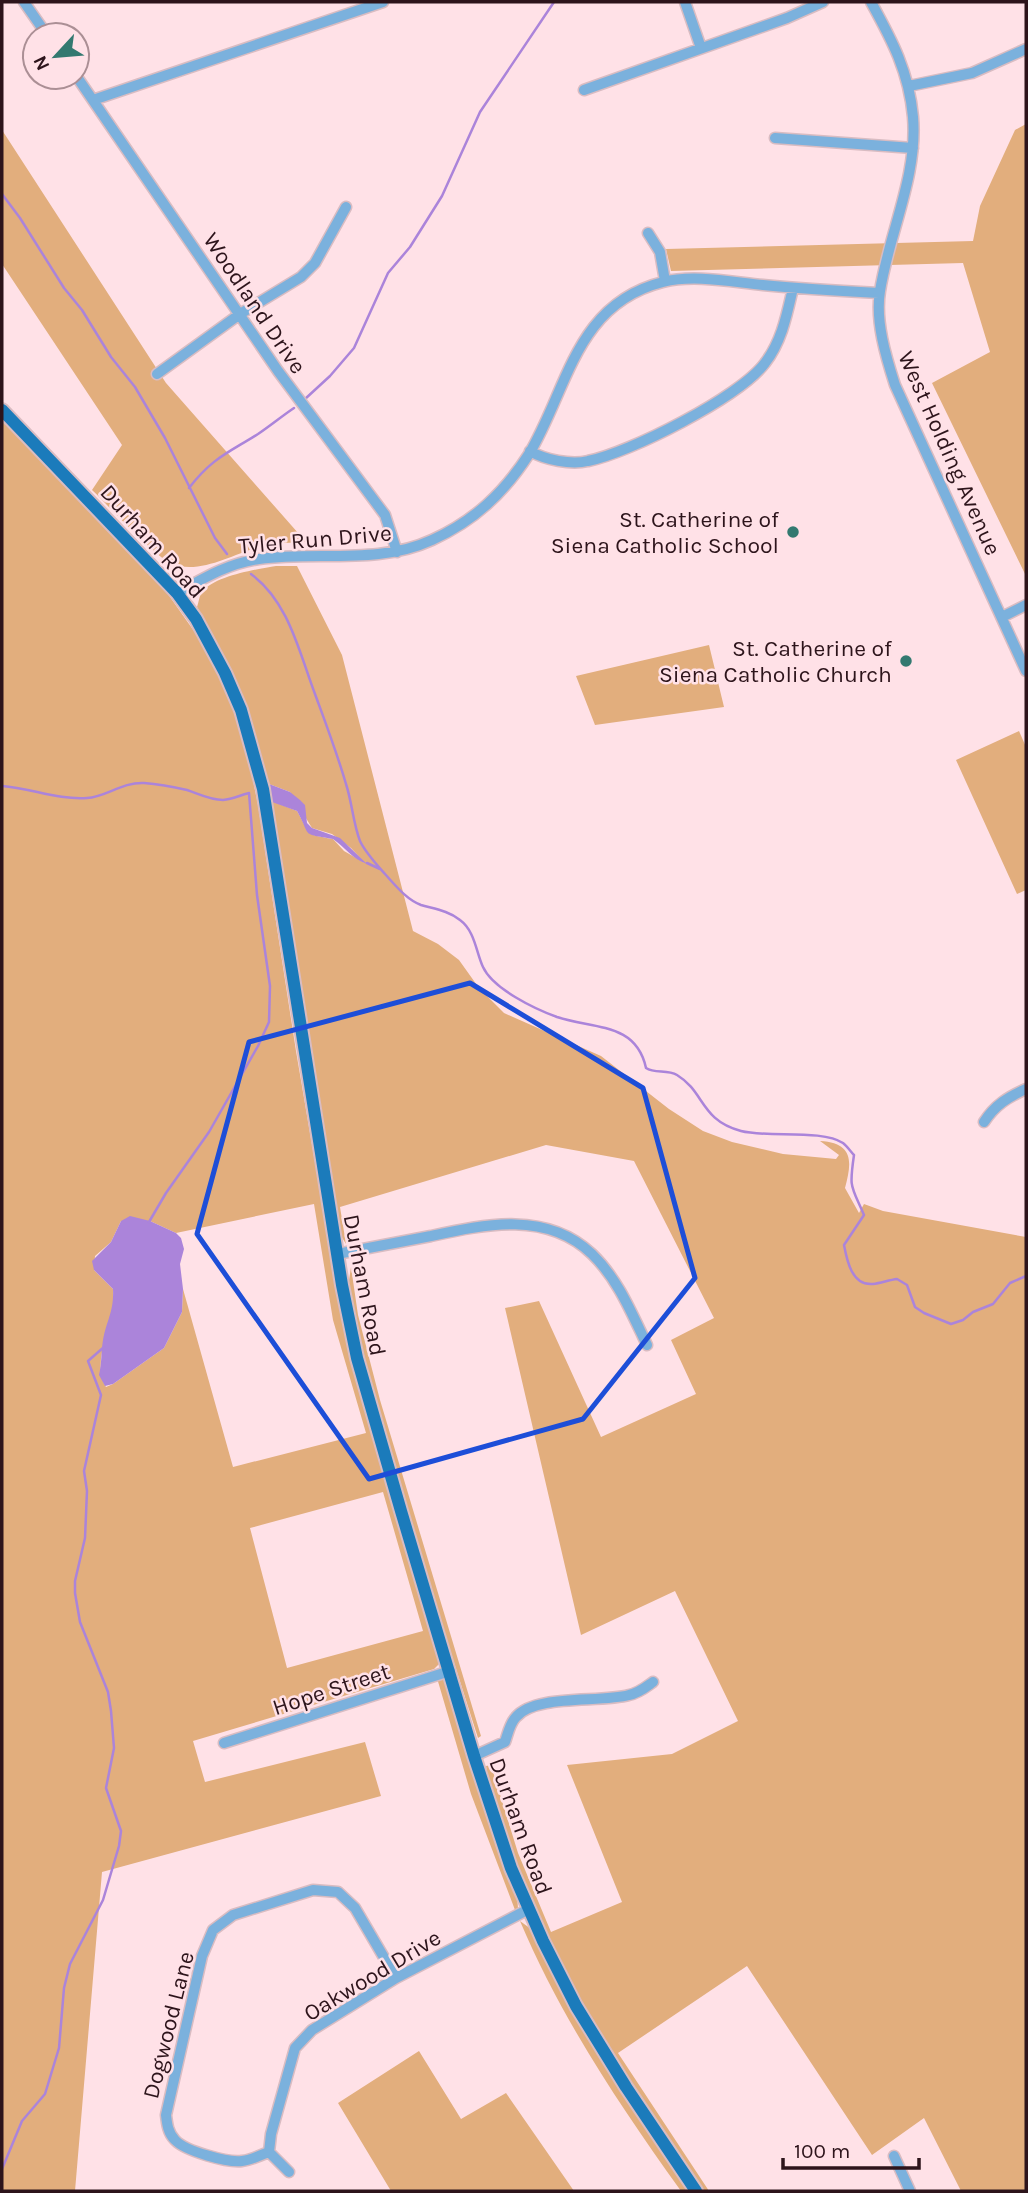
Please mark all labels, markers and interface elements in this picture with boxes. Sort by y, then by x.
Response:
north arrow [21,21,91,91]
text: N [29,52,54,74]
street label: Woodland Drive [197,228,312,379]
street label: West Holding Avenue [892,347,1007,560]
street label: Durham Road [94,479,211,604]
place label: St. Catherine of Siena Catholic School [551,506,779,559]
street label: Tyler Run Drive [237,519,393,560]
marker: St. Catherine of Siena Catholic School [785,524,801,540]
place label: St. Catherine of Siena Catholic Church [659,635,892,688]
marker: St. Catherine of Siena Catholic Church [898,653,914,669]
street label: Durham Road [338,1212,391,1358]
street label: Hope Street [269,1658,394,1721]
street label: Durham Road [483,1754,558,1898]
street label: Oakwood Drive [299,1924,446,2027]
street label: Dogwood Lane [137,1949,200,2102]
scale bar [783,2126,920,2170]
text: 100 m [794,2139,851,2163]

